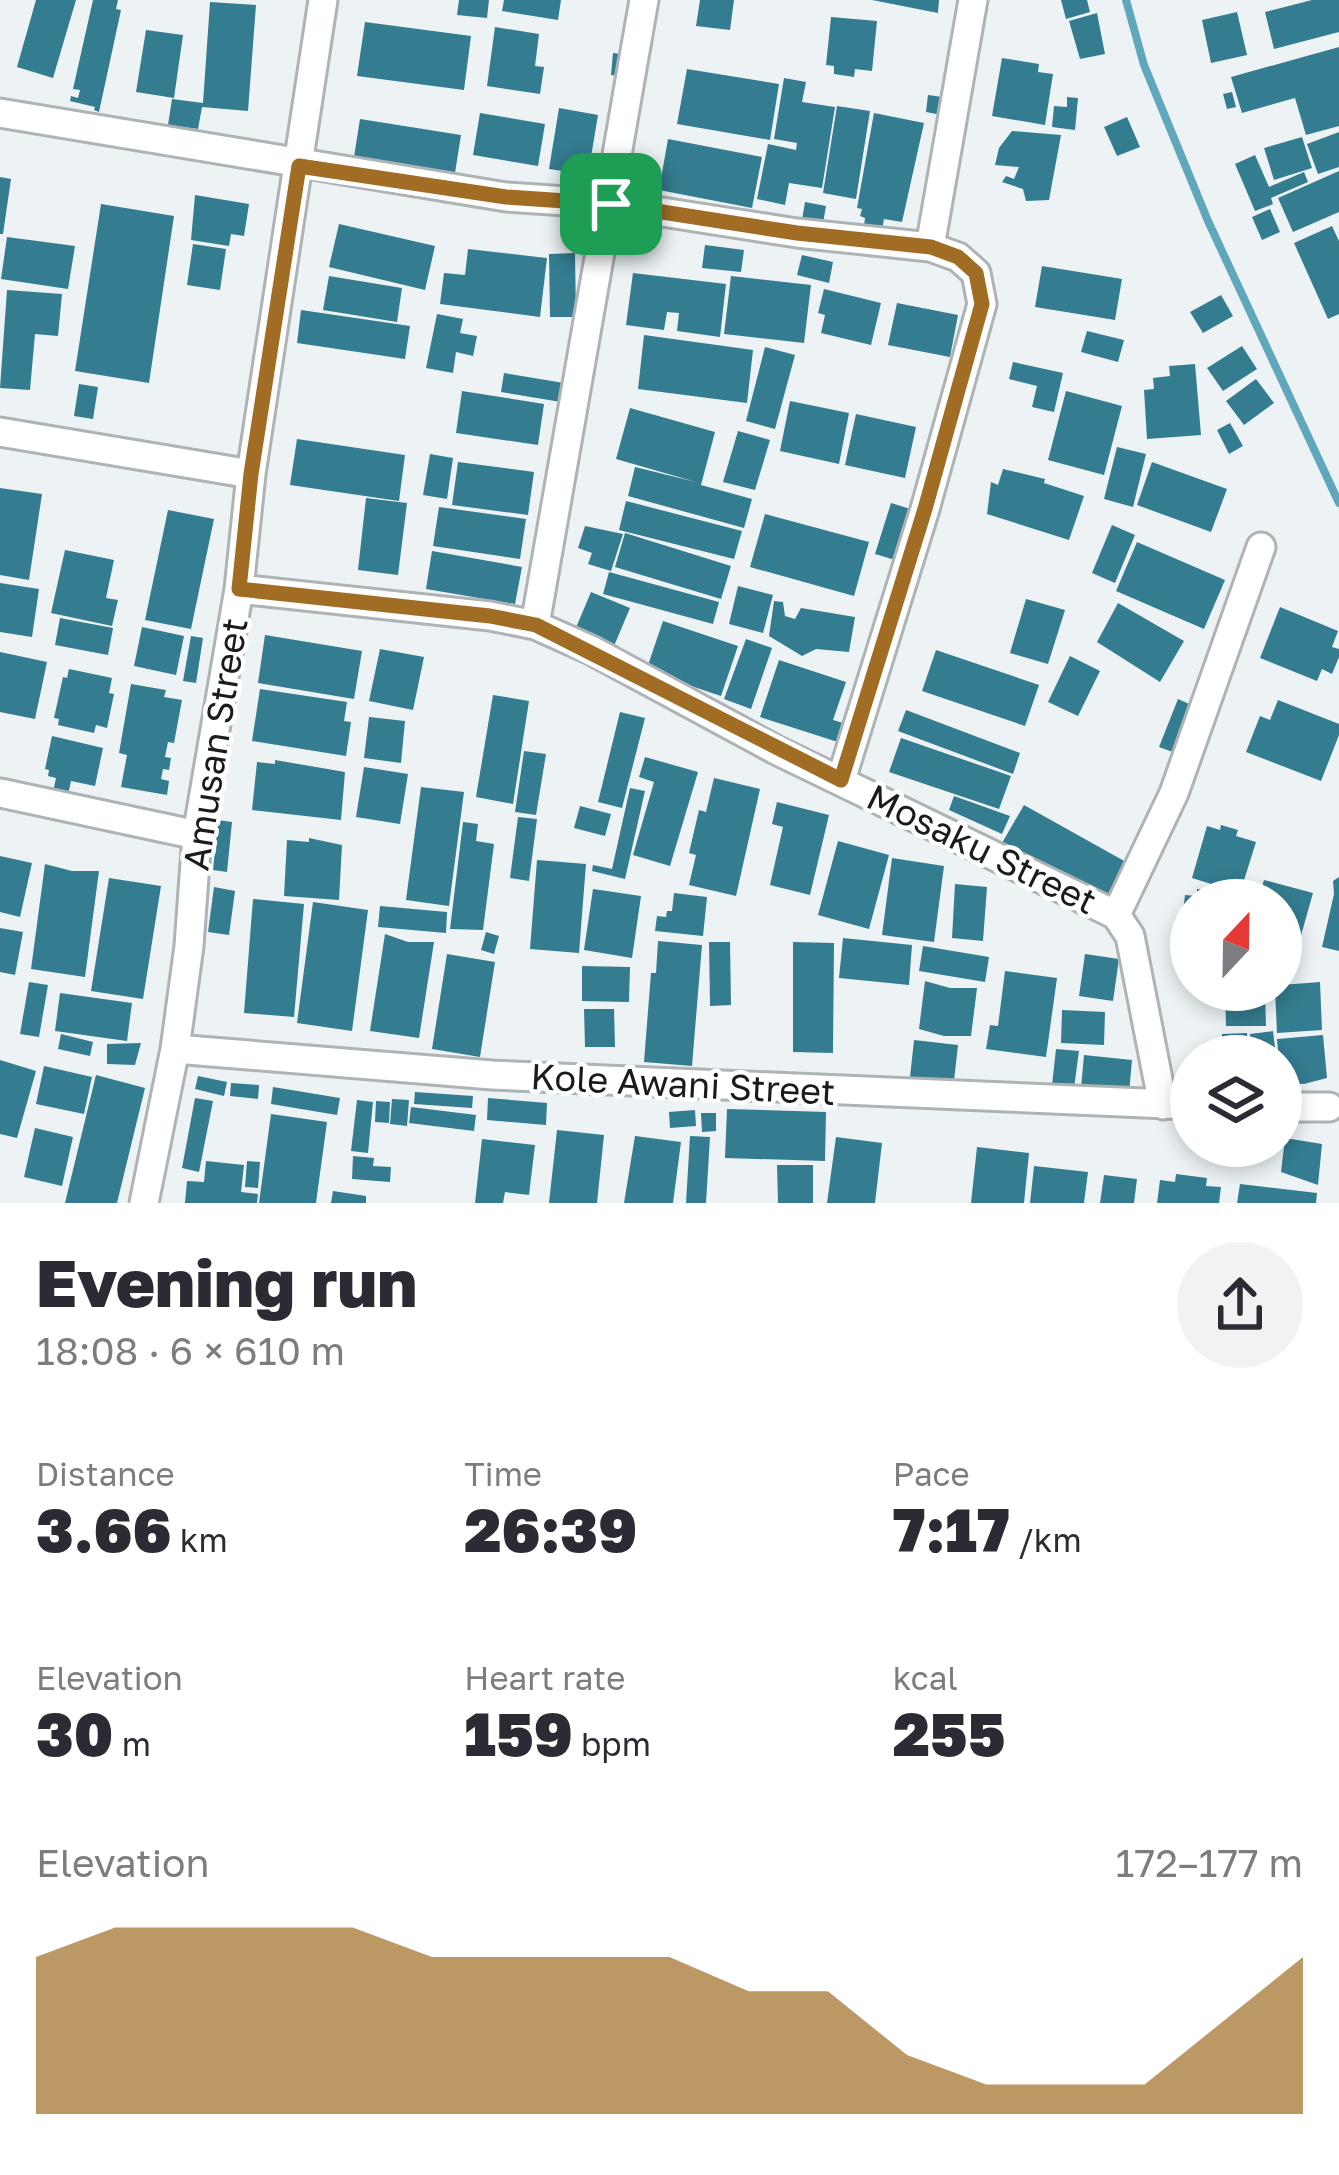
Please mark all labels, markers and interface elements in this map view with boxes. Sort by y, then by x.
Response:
pin [560,153,662,255]
icon: arrive [578,171,644,237]
street label: Amusan Street [173,615,256,873]
street label: Mosaku Street [861,775,1104,923]
north arrow [1170,879,1302,1011]
map controls [1170,879,1302,1167]
button: layers [1170,1035,1302,1167]
street label: Kole Awani Street [530,1054,837,1113]
text: Evening run [36,1242,417,1322]
button: share [1177,1242,1303,1368]
text: 18:08 · 6 × 610 m [36,1327,345,1374]
text: Distance [36,1454,175,1493]
text: Time [464,1454,542,1493]
text: Pace [893,1454,970,1493]
text: 3.66 [36,1493,172,1565]
text: 26:39 [464,1493,637,1565]
text: 7:17 [893,1493,1010,1565]
text: km [172,1520,228,1559]
text: /km [1010,1520,1082,1559]
text: Elevation [36,1658,183,1697]
text: Heart rate [464,1658,625,1697]
text: kcal [893,1658,958,1697]
text: 30 [36,1697,113,1769]
text: 159 [464,1697,573,1769]
text: 255 [893,1697,1005,1769]
text: m [113,1724,151,1763]
text: bpm [573,1724,651,1763]
text: Elevation [36,1839,209,1886]
text: 172–177 m [1116,1839,1303,1886]

